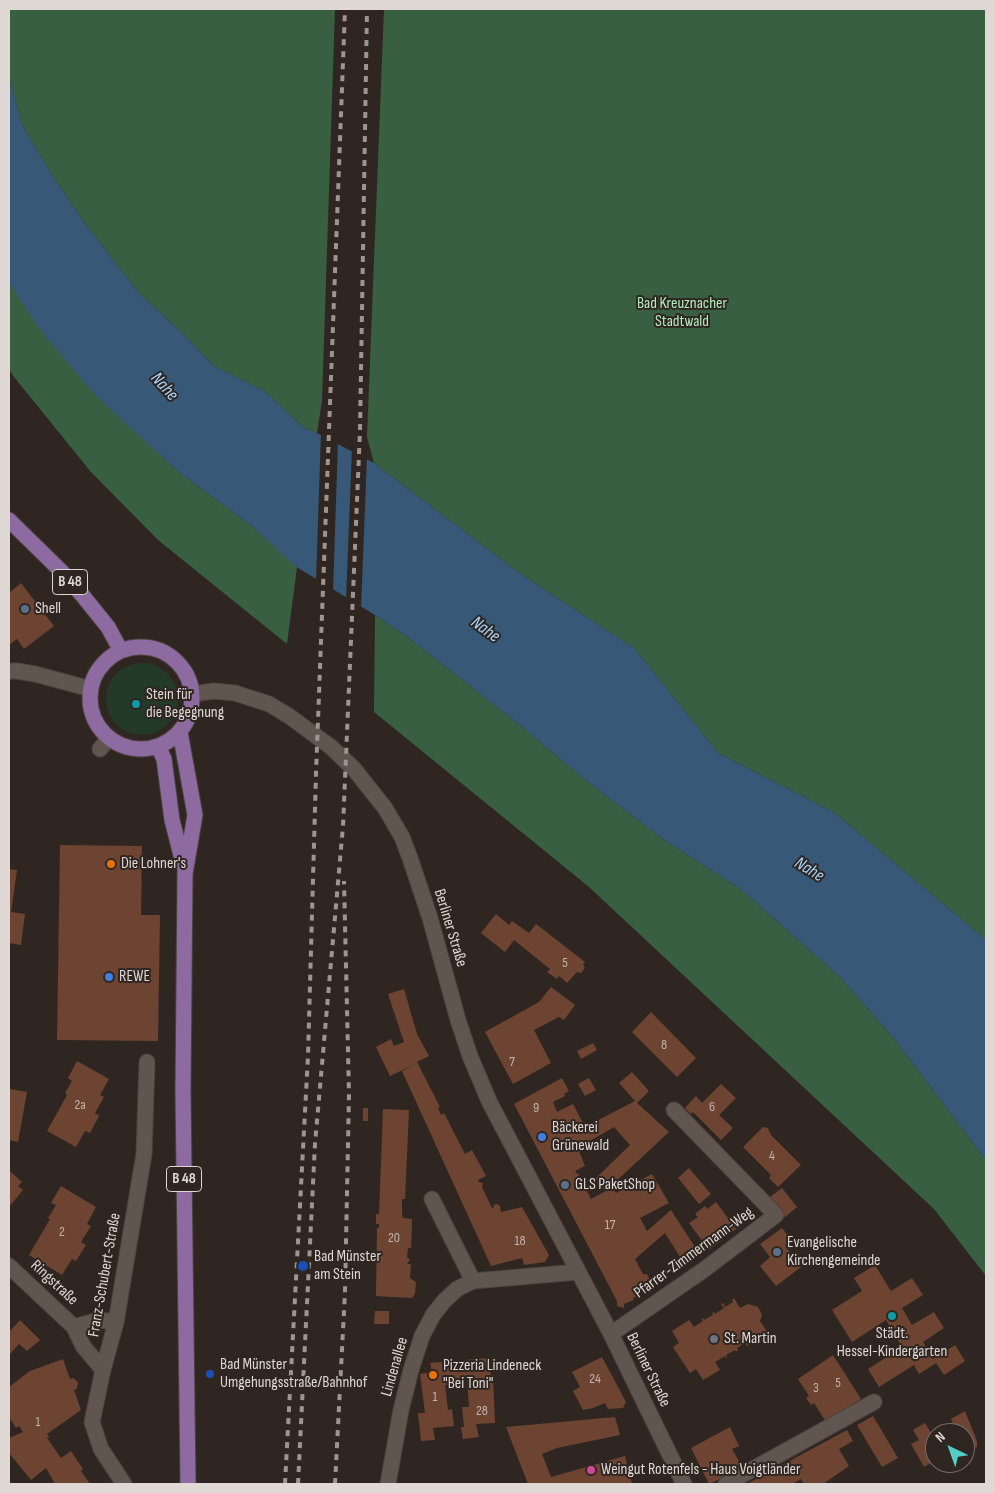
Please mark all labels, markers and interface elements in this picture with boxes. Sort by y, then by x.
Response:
park label: Bad Kreuznacher Stadtwald [637,294,727,332]
water label: Nahe [146,368,182,406]
road number: B 48 [52,570,88,594]
place label: Shell [35,599,61,619]
marker: Shell [19,603,31,615]
water label: Nahe [466,612,504,648]
place label: Stein für die Begegnung [146,685,224,723]
marker: Stein für die Begegnung [130,698,142,710]
water label: Nahe [790,853,828,887]
place label: Die Lohner's [121,854,186,874]
marker: Die Lohner's [105,858,117,870]
street label: Berliner Straße [429,887,471,969]
house number: 5 [562,955,568,971]
place label: REWE [119,967,150,987]
marker: REWE [103,971,115,983]
house number: 8 [661,1037,667,1053]
house number: 7 [509,1054,515,1070]
house number: 2a [74,1097,86,1113]
house number: 6 [709,1099,715,1115]
house number: 9 [533,1100,539,1116]
place label: Bäckerei Grünewald [552,1118,609,1156]
marker: Bäckerei Grünewald [536,1131,548,1143]
house number: 4 [769,1148,775,1164]
road number: B 48 [166,1166,202,1192]
place label: GLS PaketShop [575,1175,655,1195]
marker: GLS PaketShop [559,1179,571,1191]
street label: Pfarrer-Zimmermann-Weg [630,1203,758,1303]
street label: Franz-Schubert-Straße [85,1212,125,1338]
house number: 17 [605,1217,615,1233]
house number: 2 [59,1224,65,1240]
house number: 20 [388,1230,400,1246]
house number: 18 [514,1233,526,1249]
place label: Evangelische Kirchengemeinde [787,1233,881,1271]
marker: Evangelische Kirchengemeinde [771,1246,783,1258]
place label: Bad Münster am Stein [314,1247,381,1285]
street label: Ringstraße [26,1256,82,1310]
marker: Bad Münster am Stein [296,1259,310,1273]
marker: Städt. Hessel-Kindergarten [886,1310,898,1322]
place label: Städt. Hessel-Kindergarten [837,1324,947,1362]
place label: St. Martin [724,1329,777,1349]
street label: Berliner Straße [622,1330,674,1410]
marker: St. Martin [708,1333,720,1345]
street label: Lindenallee [377,1335,413,1399]
place label: Bad Münster Umgehungsstraße/Bahnhof [220,1355,367,1393]
place label: Pizzeria Lindeneck "Bei Toni" [443,1356,541,1394]
marker: Bad Münster Umgehungsstraße/Bahnhof [204,1368,216,1380]
marker: Pizzeria Lindeneck "Bei Toni" [427,1369,439,1381]
house number: 24 [589,1371,601,1387]
house number: 5 [835,1375,841,1391]
house number: 3 [813,1380,819,1396]
house number: 1 [433,1389,437,1405]
house number: 28 [476,1403,488,1419]
house number: 1 [36,1414,40,1430]
north arrow [925,1423,975,1473]
text: N [932,1428,949,1446]
place label: Weingut Rotenfels - Haus Voigtländer [601,1460,801,1480]
marker: Weingut Rotenfels - Haus Voigtländer [585,1464,597,1476]

